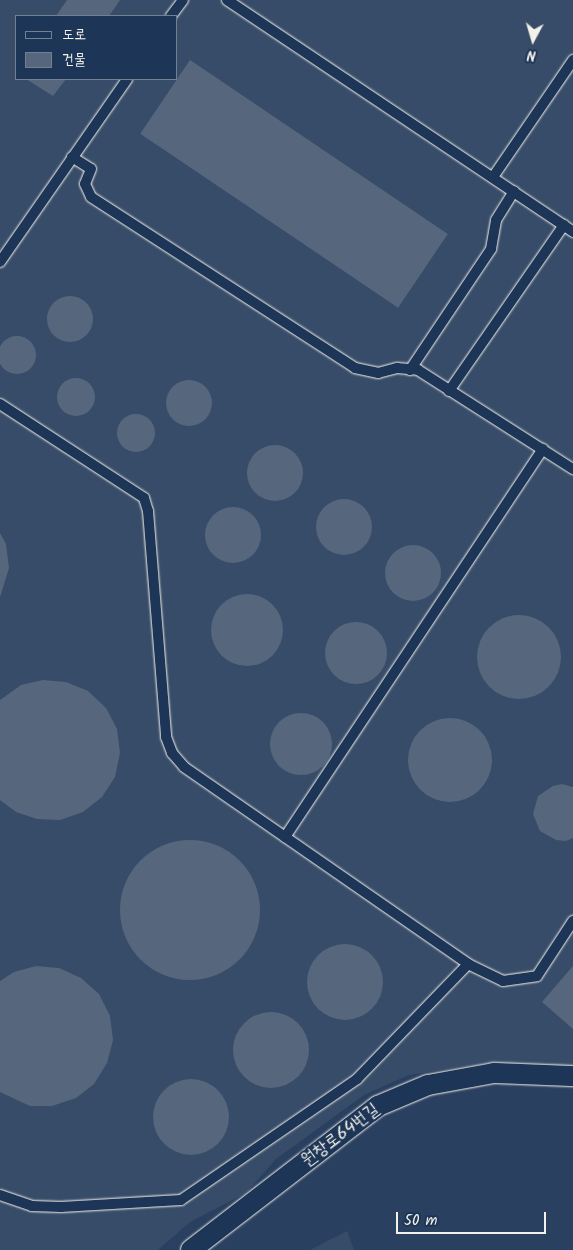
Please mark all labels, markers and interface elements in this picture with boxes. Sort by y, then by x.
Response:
legend [15,15,178,80]
north arrow [508,15,558,65]
text: 도로 [62,23,86,47]
text: N [526,44,537,66]
text: 건물 [62,48,86,72]
street label: 원창로64번길 [298,1100,384,1172]
scale bar [398,1202,548,1234]
text: 50 m [404,1209,438,1233]

